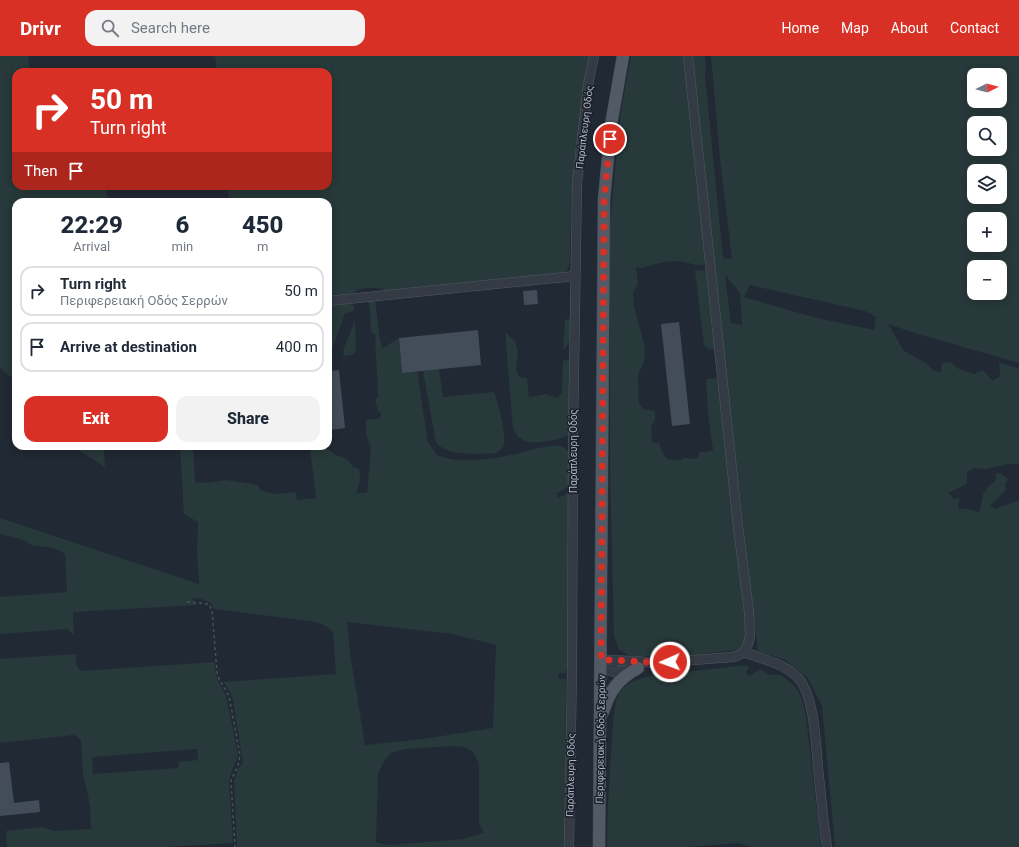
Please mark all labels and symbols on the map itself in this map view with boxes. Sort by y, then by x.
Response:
north arrow [967,68,1007,108]
street label: Παράπλευρη Οδός [574,85,596,170]
pin [593,122,627,156]
street label: Παράπλευρη Οδός [568,409,580,493]
position arrow [649,641,691,683]
street label: Περιφερειακή Οδός Σερρών [594,674,608,804]
street label: Παράπλευρη Οδός [564,733,578,817]

